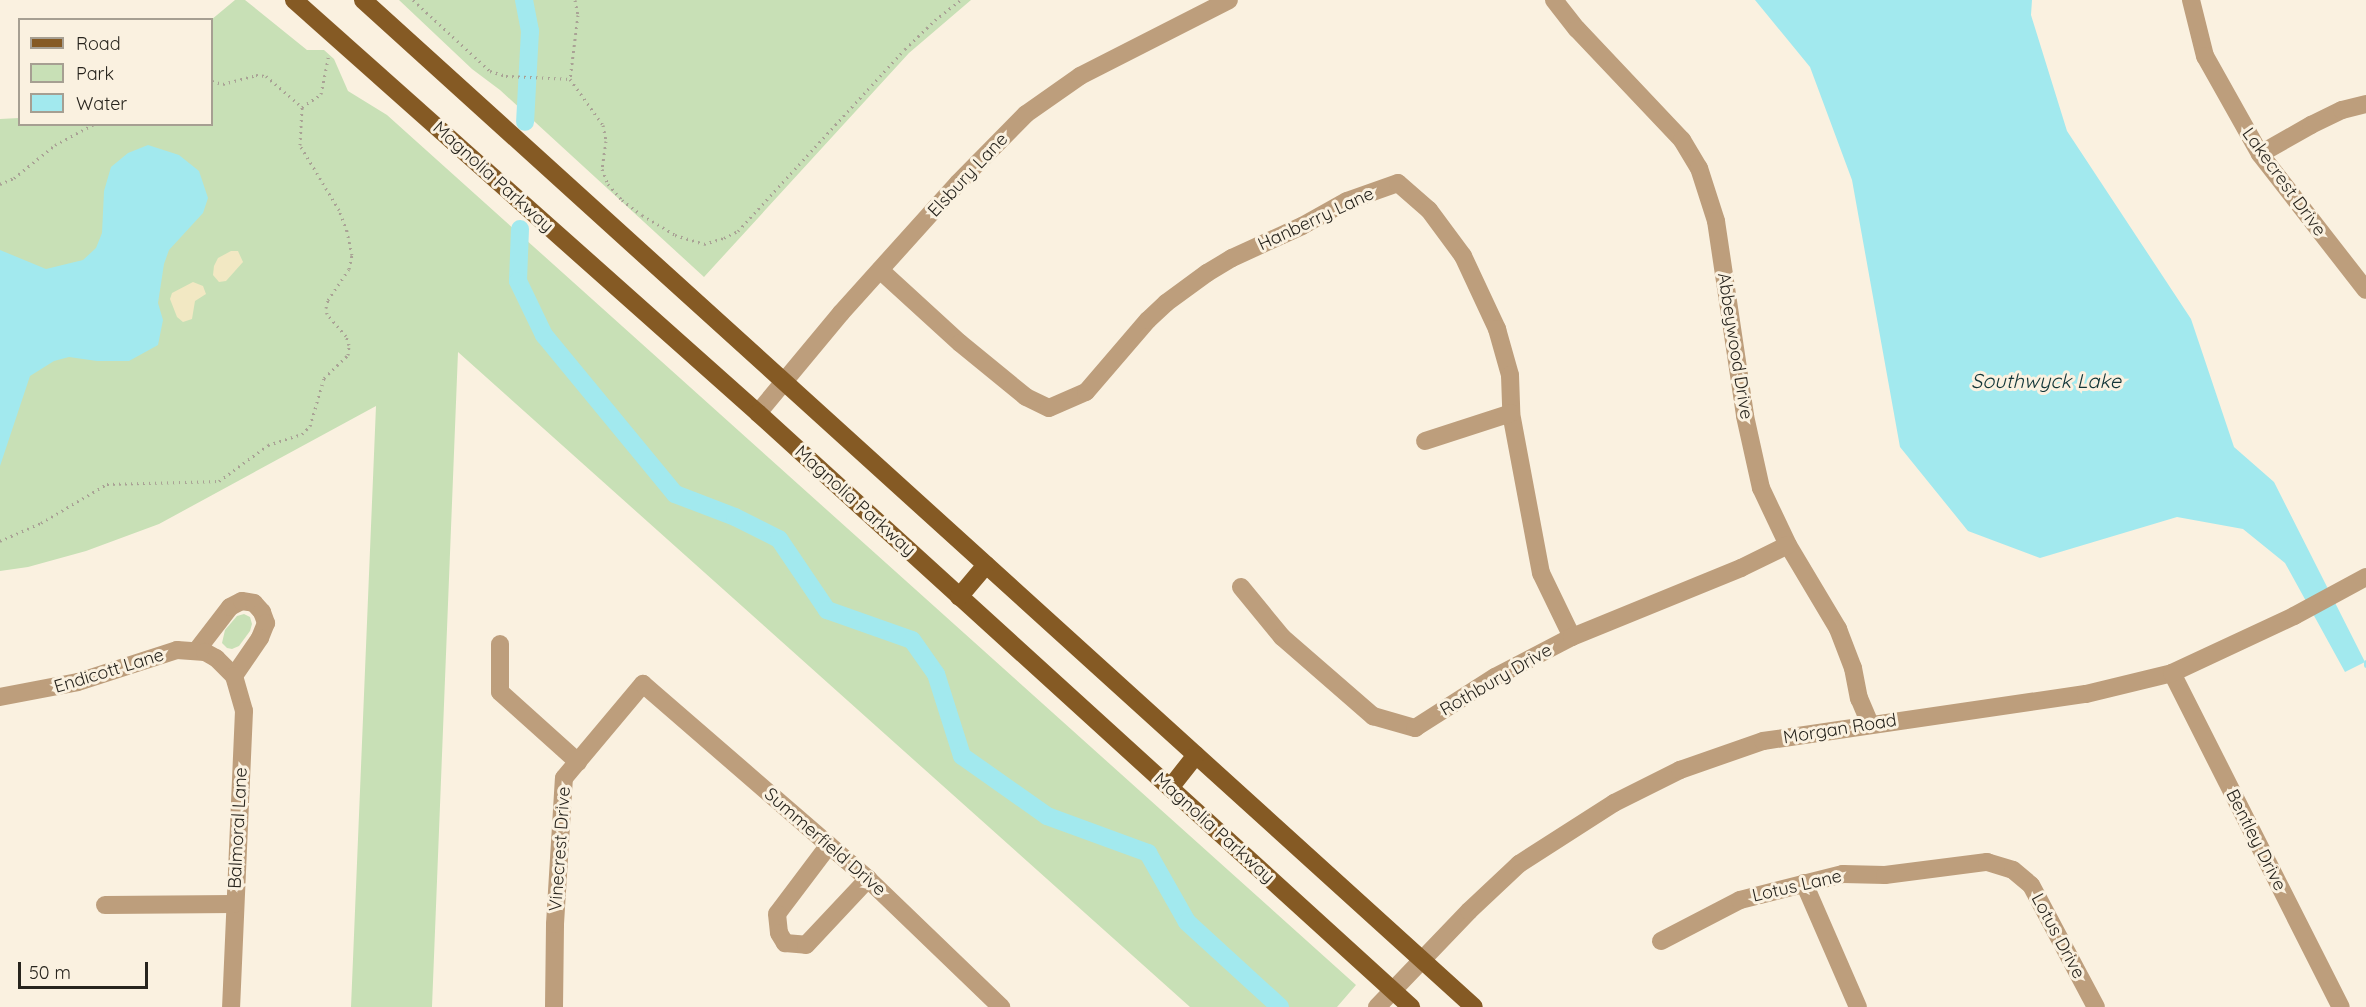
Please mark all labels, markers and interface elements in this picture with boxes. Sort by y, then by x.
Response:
legend [18,18,213,126]
text: Road [76,32,121,55]
text: Park [76,62,114,85]
text: Water [76,92,127,115]
street label: Magnolia Parkway [428,117,558,237]
street label: Lakecrest Drive [2237,124,2331,240]
street label: Elsbury Lane [924,128,1012,222]
street label: Hanberry Lane [1255,183,1377,255]
street label: Abbeywood Drive [1713,271,1757,421]
water label: Southwyck Lake [1971,368,2121,392]
street label: Magnolia Parkway [790,441,920,561]
street label: Rothbury Drive [1436,639,1556,721]
street label: Endicott Lane [51,644,167,698]
street label: Morgan Road [1782,709,1898,749]
street label: Balmoral Lane [224,767,252,889]
street label: Magnolia Parkway [1149,768,1279,888]
street label: Summerfield Drive [760,783,890,901]
street label: Vinecrest Drive [545,786,575,912]
street label: Bentley Drive [2221,786,2291,894]
street label: Lotus Lane [1750,865,1844,907]
street label: Lotus Drive [2027,890,2089,982]
scale bar [21,950,152,988]
text: 50 m [29,961,71,984]

